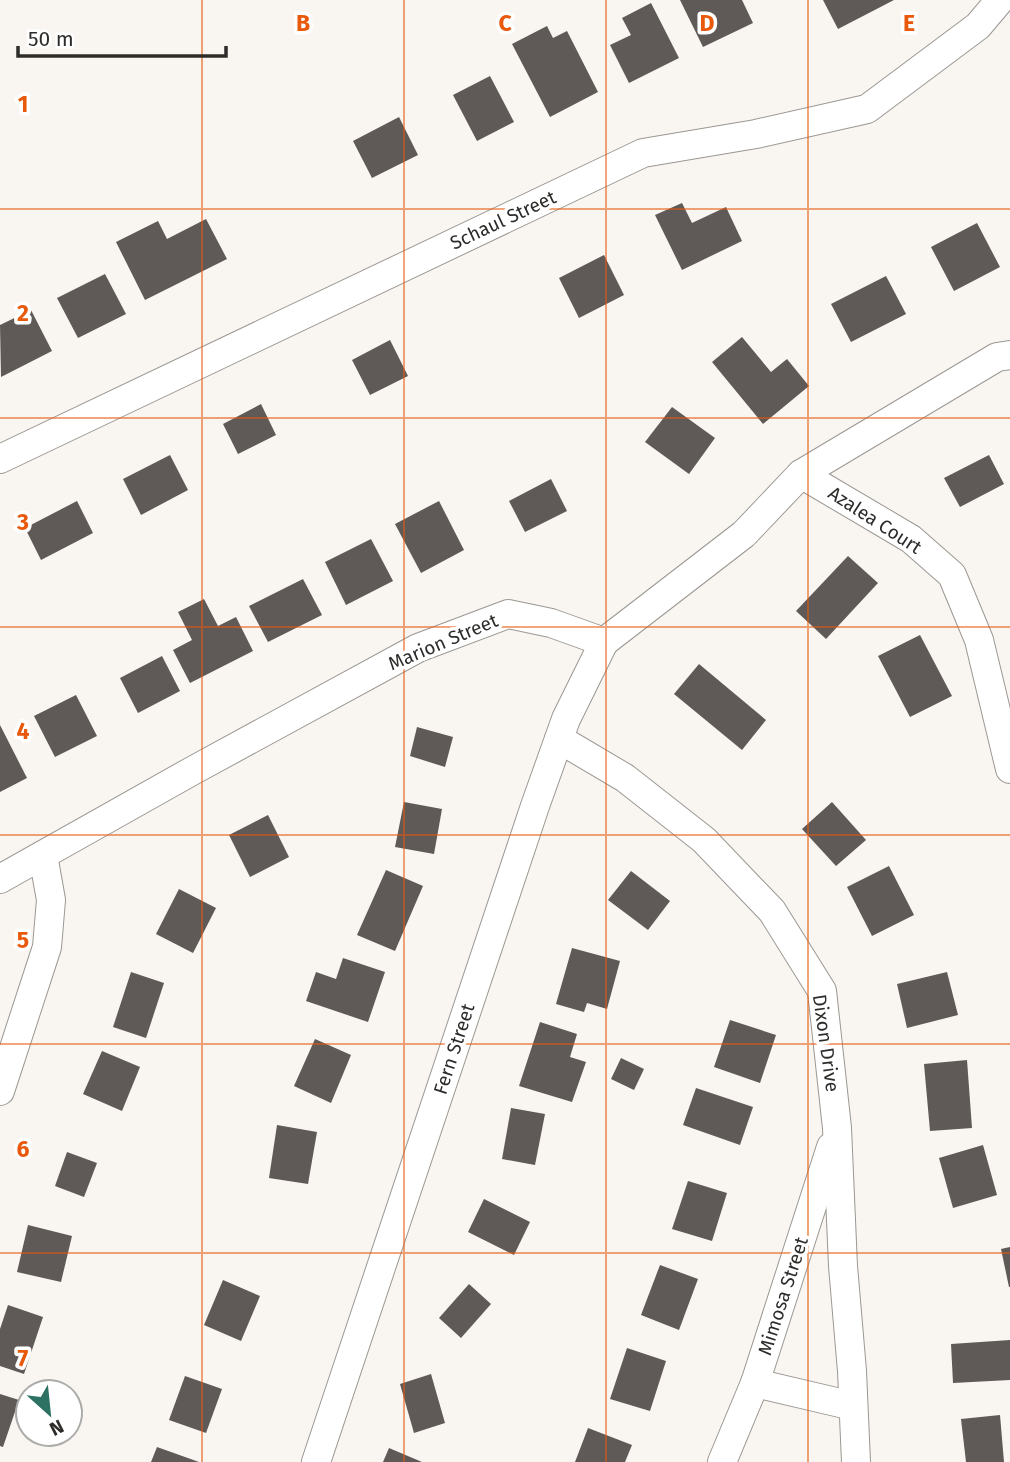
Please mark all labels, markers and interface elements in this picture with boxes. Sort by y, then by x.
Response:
text: B [296,9,310,37]
text: C [498,9,512,37]
text: D [700,9,715,37]
text: E [903,9,915,37]
scale bar [18,14,226,58]
text: 50 m [28,26,74,52]
text: 1 [18,90,28,118]
street label: Schaul Street [446,185,560,255]
text: 2 [17,299,29,327]
street label: Azalea Court [824,481,926,559]
text: 3 [16,508,29,536]
street label: Marion Street [385,609,501,675]
text: 4 [17,717,30,745]
text: 5 [17,926,29,954]
street label: Dixon Drive [808,993,844,1093]
street label: Fern Street [429,1001,480,1097]
text: 6 [17,1135,30,1163]
street label: Mimosa Street [753,1234,813,1358]
text: 7 [18,1344,29,1372]
north arrow [14,1378,84,1448]
text: N [46,1415,67,1441]

